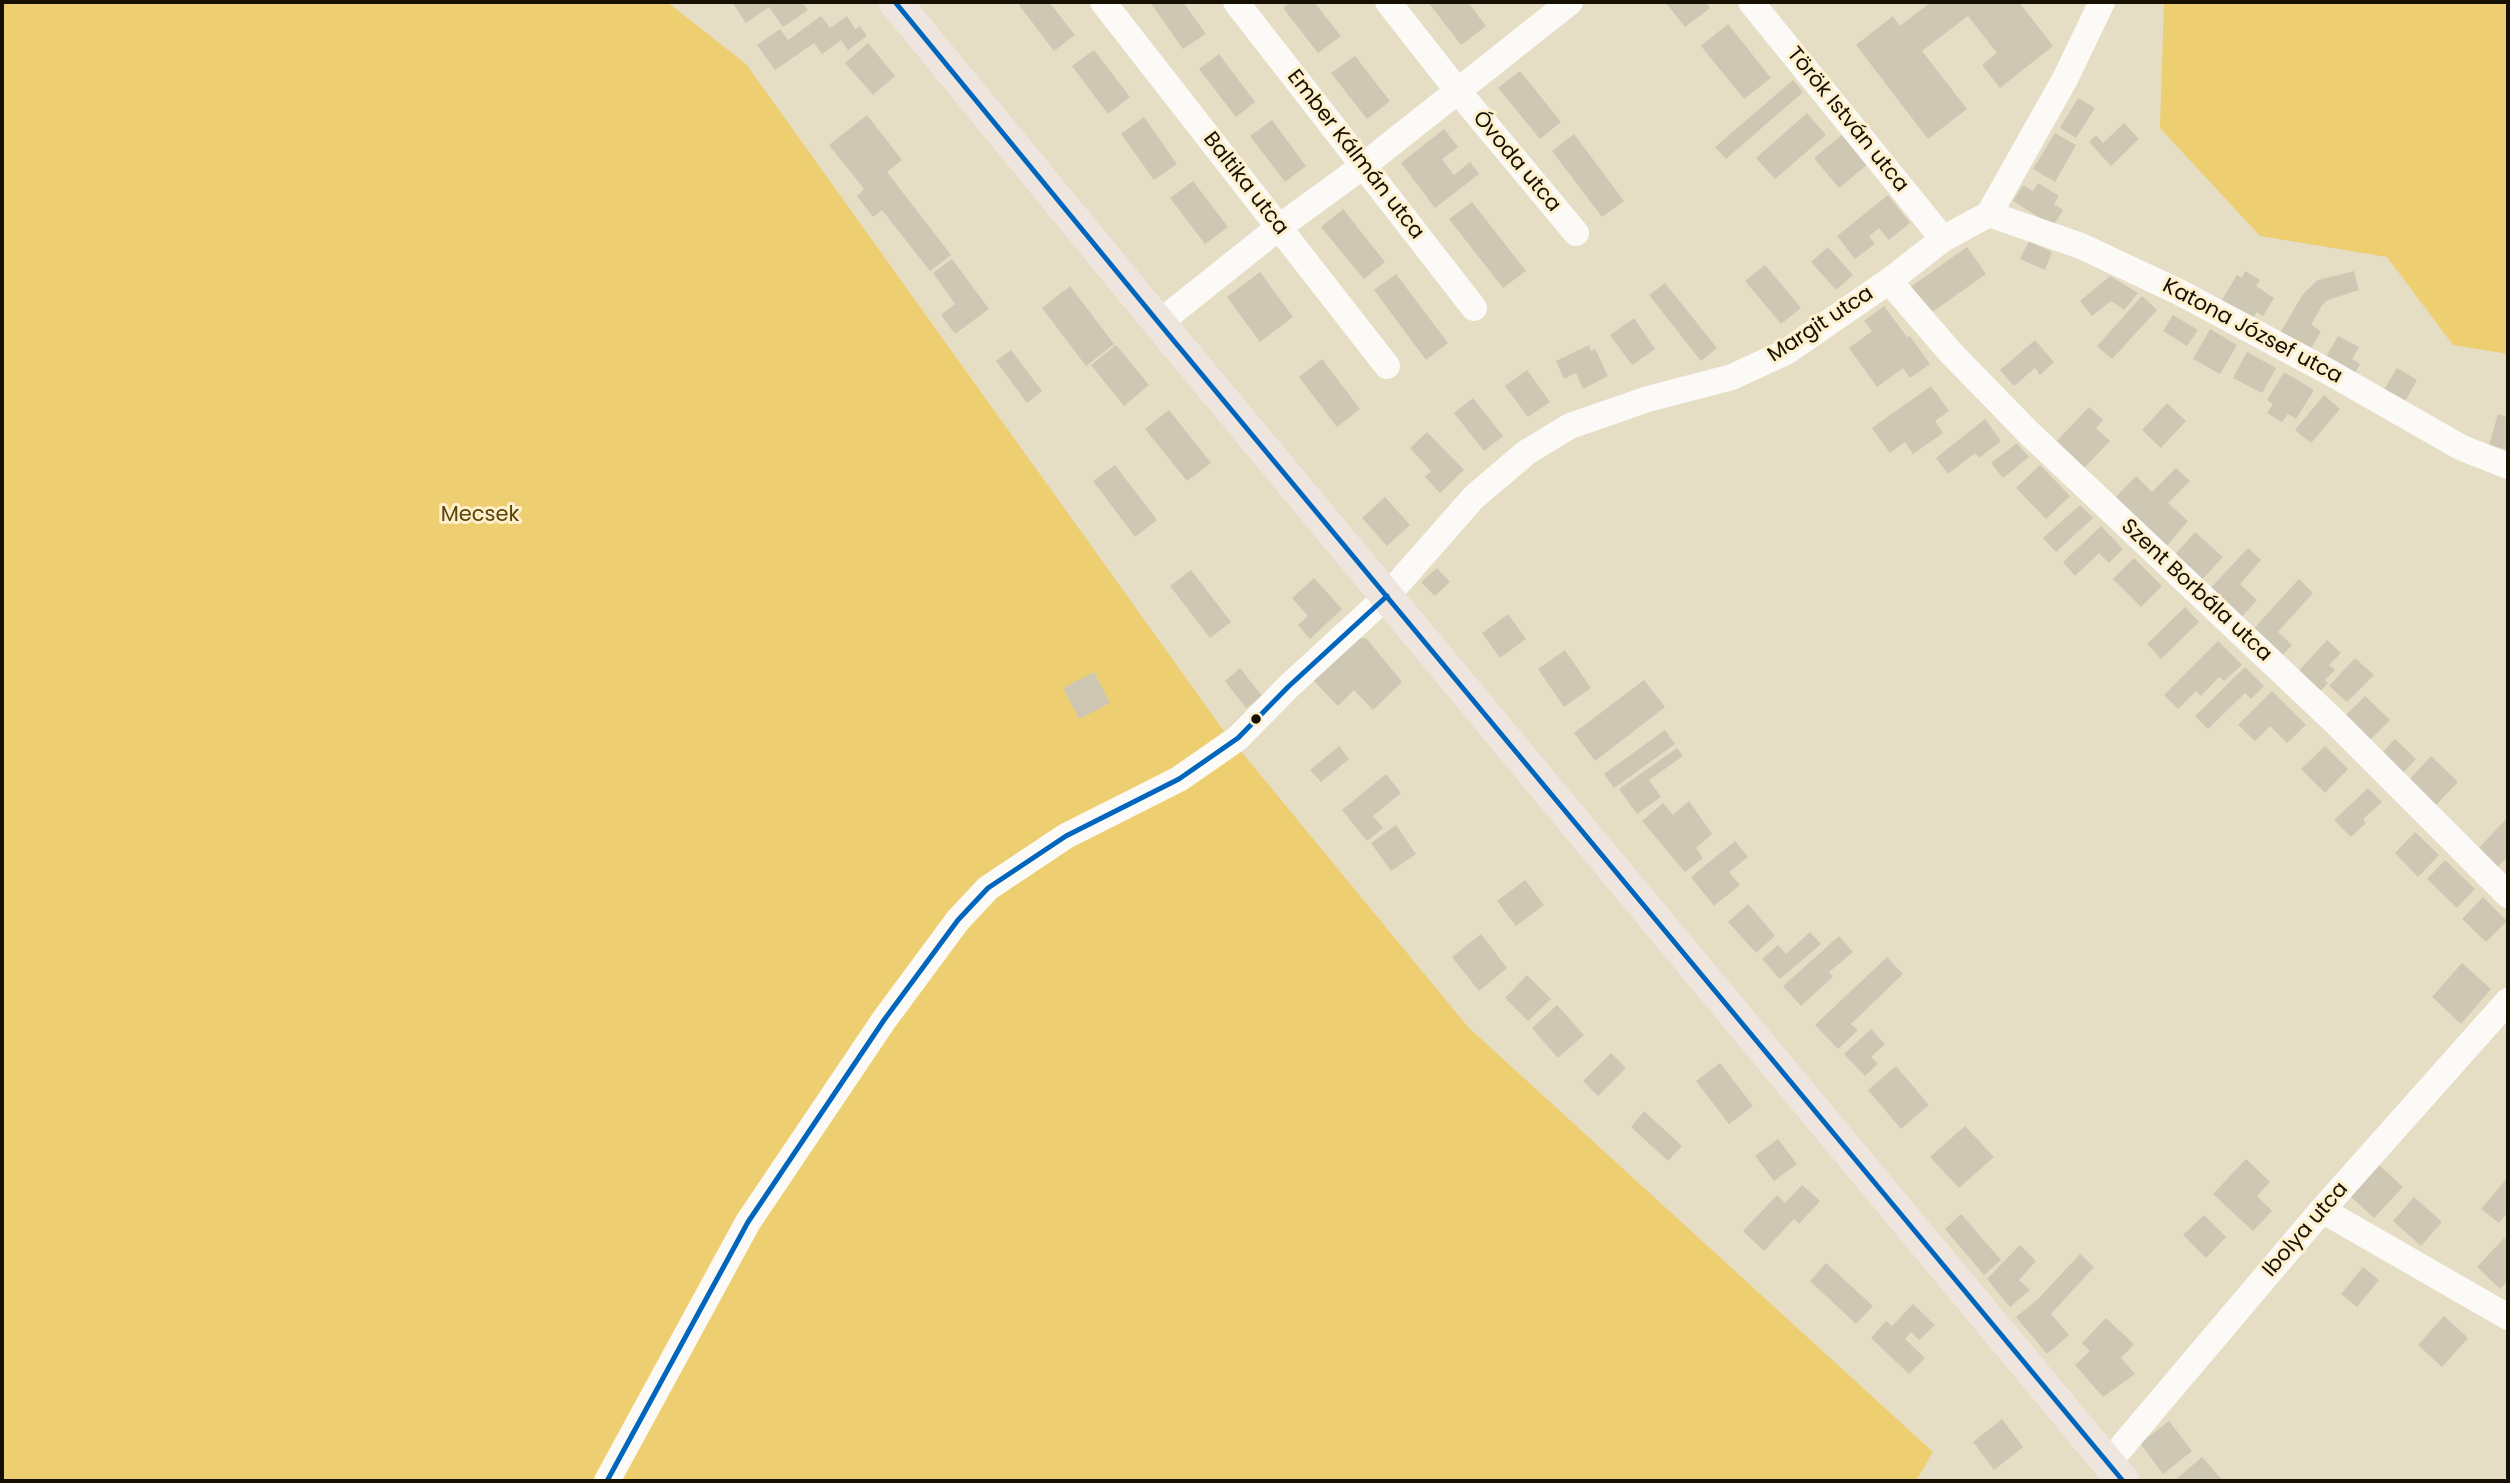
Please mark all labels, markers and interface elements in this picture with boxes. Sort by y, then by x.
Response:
street label: Török István utca [1781,42,1913,198]
street label: Ember Kálmán utca [1281,65,1429,245]
street label: Óvoda utca [1467,107,1565,217]
street label: Baltika utca [1197,128,1293,240]
street label: Katona József utca [2158,274,2346,390]
street label: Margit utca [1764,282,1878,368]
park label: Mecsek [441,503,519,529]
street label: Szent Borbála utca [2115,515,2277,667]
unlabelled marker [1249,712,1263,726]
street label: Ibolya utca [2258,1177,2354,1283]

